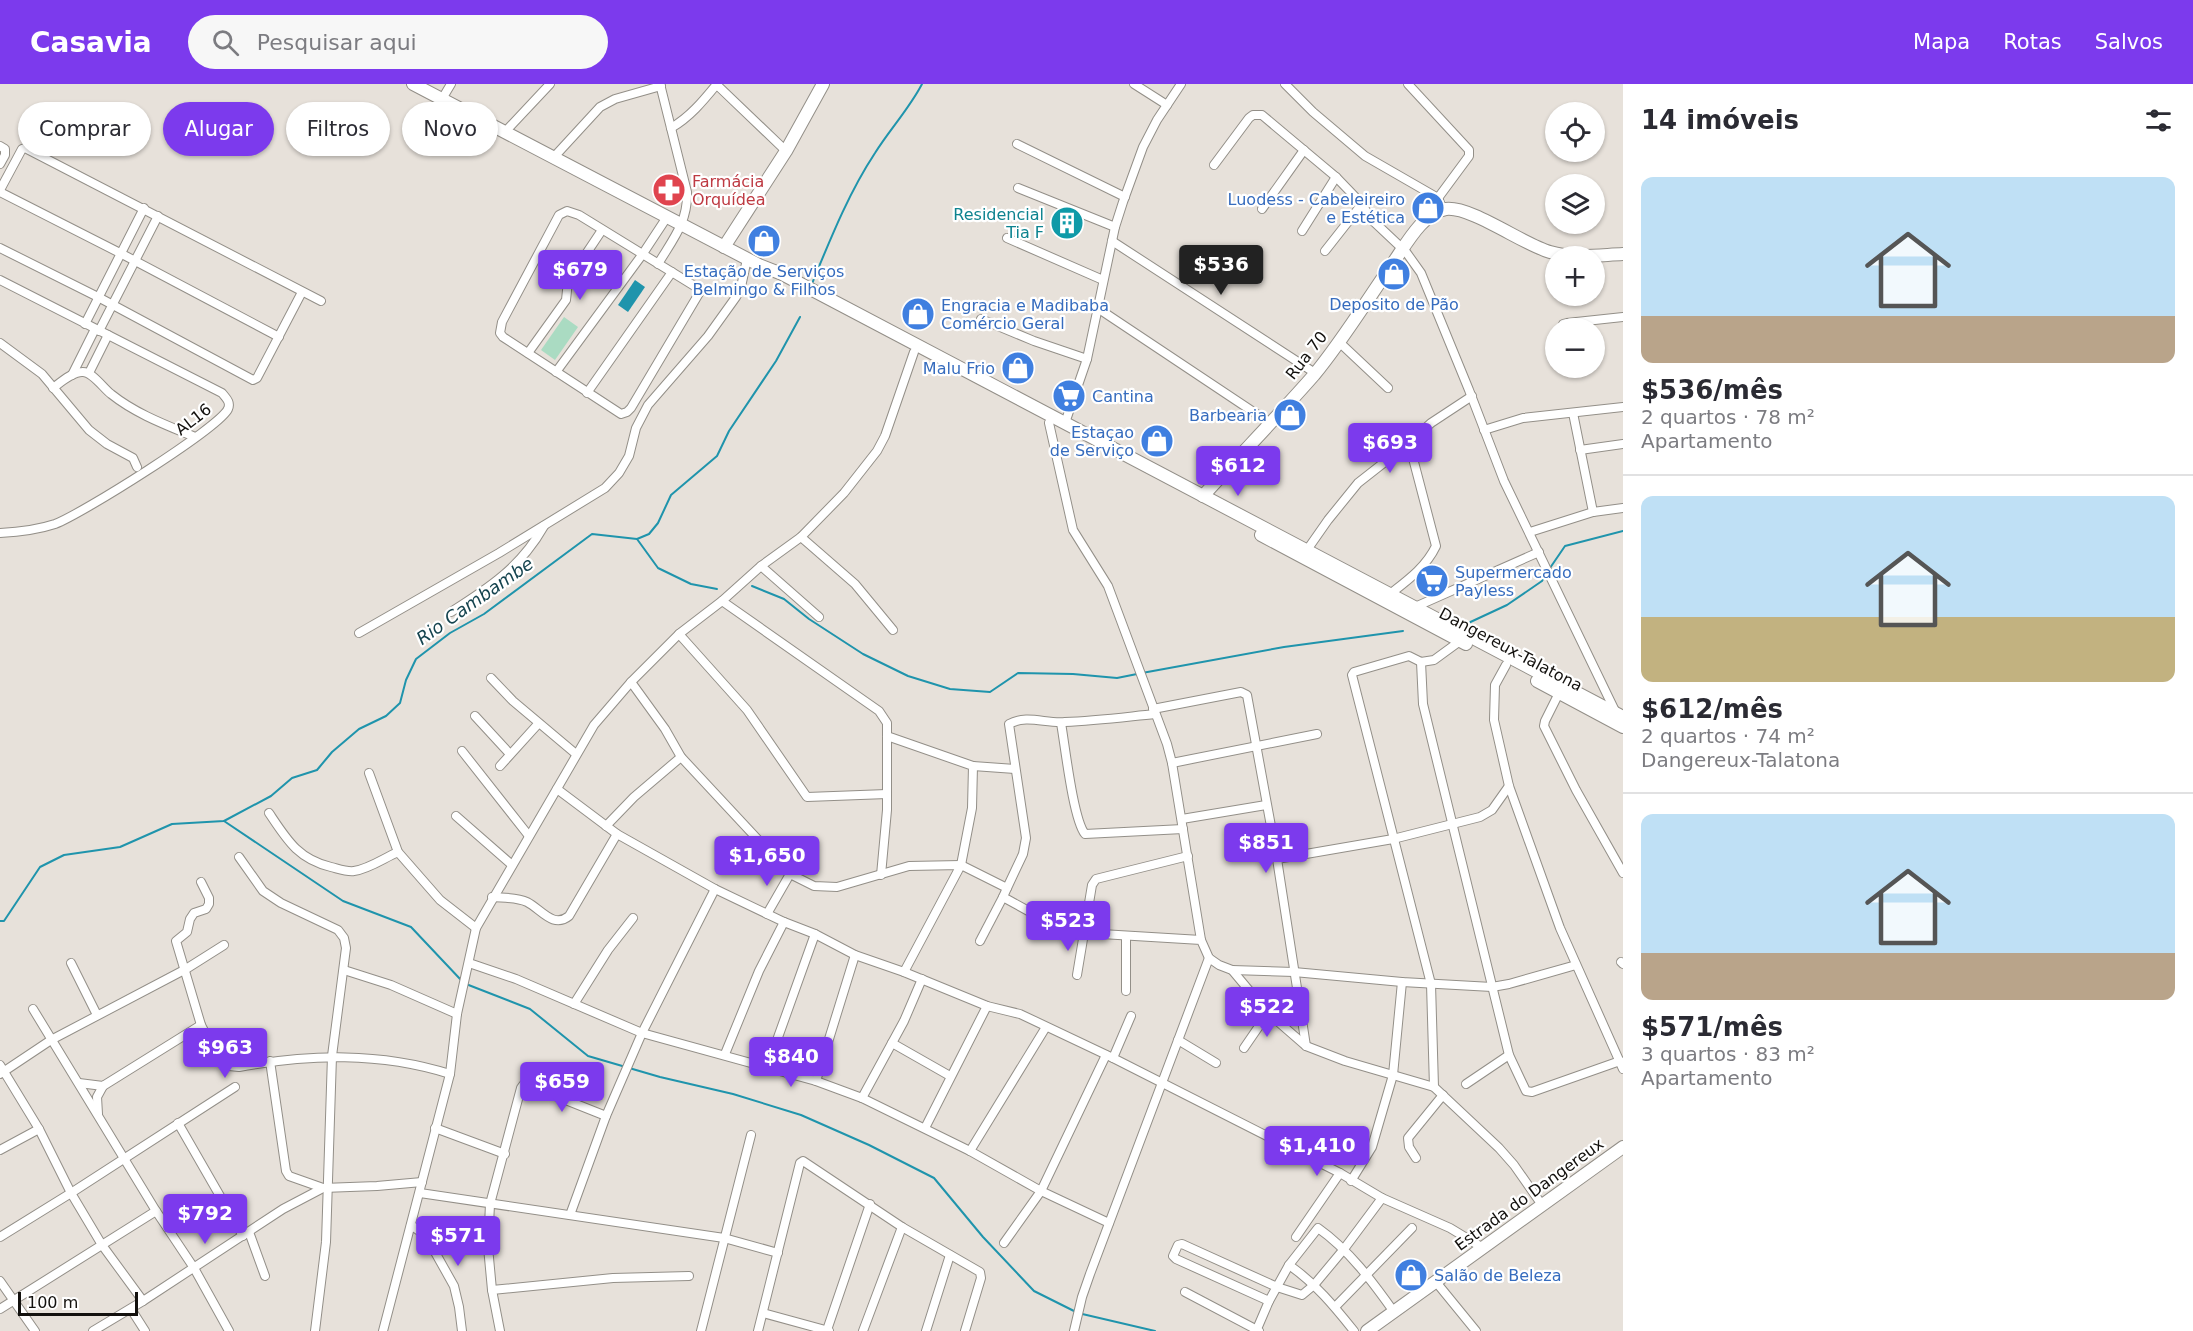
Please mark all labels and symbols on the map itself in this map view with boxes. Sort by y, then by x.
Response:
pharmacy icon: Farmácia Orquídea [651,172,687,208]
place label: Farmácia Orquídea [692,172,765,209]
place label: Luodess - Cabeleireiro e Estética [1228,190,1405,227]
shop icon: Luodess - Cabeleireiro e Estética [1410,190,1446,226]
place label: Residencial Tia F [953,205,1044,242]
building icon: Residencial Tia F [1049,205,1085,241]
shop icon: Estação de Serviços Belmingo & Filhos [746,223,782,259]
pin: $536 [1185,245,1257,296]
pin: $679 [544,250,616,301]
shop icon: Deposito de Pão [1376,256,1412,292]
place label: Estação de Serviços Belmingo & Filhos [684,262,844,299]
place label: Deposito de Pão [1329,295,1459,314]
shop icon: Engracia e Madibaba Comércio Geral [900,296,936,332]
place label: Engracia e Madibaba Comércio Geral [941,296,1109,333]
street label: Rua 70 [1282,327,1331,383]
shop icon: Malu Frio [1000,350,1036,386]
place label: Malu Frio [923,359,995,378]
supermarket icon: Cantina [1051,378,1087,414]
place label: Cantina [1092,387,1154,406]
shop icon: Barbearia [1272,397,1308,433]
street label: AL16 [172,400,215,439]
place label: Barbearia [1189,406,1267,425]
place label: Estaçao de Serviço [1050,423,1134,460]
shop icon: Estaçao de Serviço [1139,423,1175,459]
pin: $693 [1354,423,1426,474]
pin: $612 [1202,446,1274,497]
water label: Rio Cambambe [412,552,537,649]
supermarket icon: Supermercado Payless [1414,563,1450,599]
place label: Supermercado Payless [1455,563,1572,600]
street label: Dangereux-Talatona [1436,604,1586,695]
pin: $851 [1230,823,1302,874]
pin: $1,650 [718,836,816,887]
pin: $523 [1032,901,1104,952]
pin: $522 [1231,987,1303,1038]
pin: $963 [189,1028,261,1079]
pin: $840 [755,1037,827,1088]
pin: $659 [526,1062,598,1113]
pin: $1,410 [1268,1126,1366,1177]
street label: Estrada do Dangereux [1451,1134,1607,1255]
pin: $792 [169,1194,241,1245]
pin: $571 [422,1216,494,1267]
shop icon: Salão de Beleza [1393,1257,1429,1293]
place label: Salão de Beleza [1434,1266,1561,1285]
scale bar [18,1289,138,1316]

